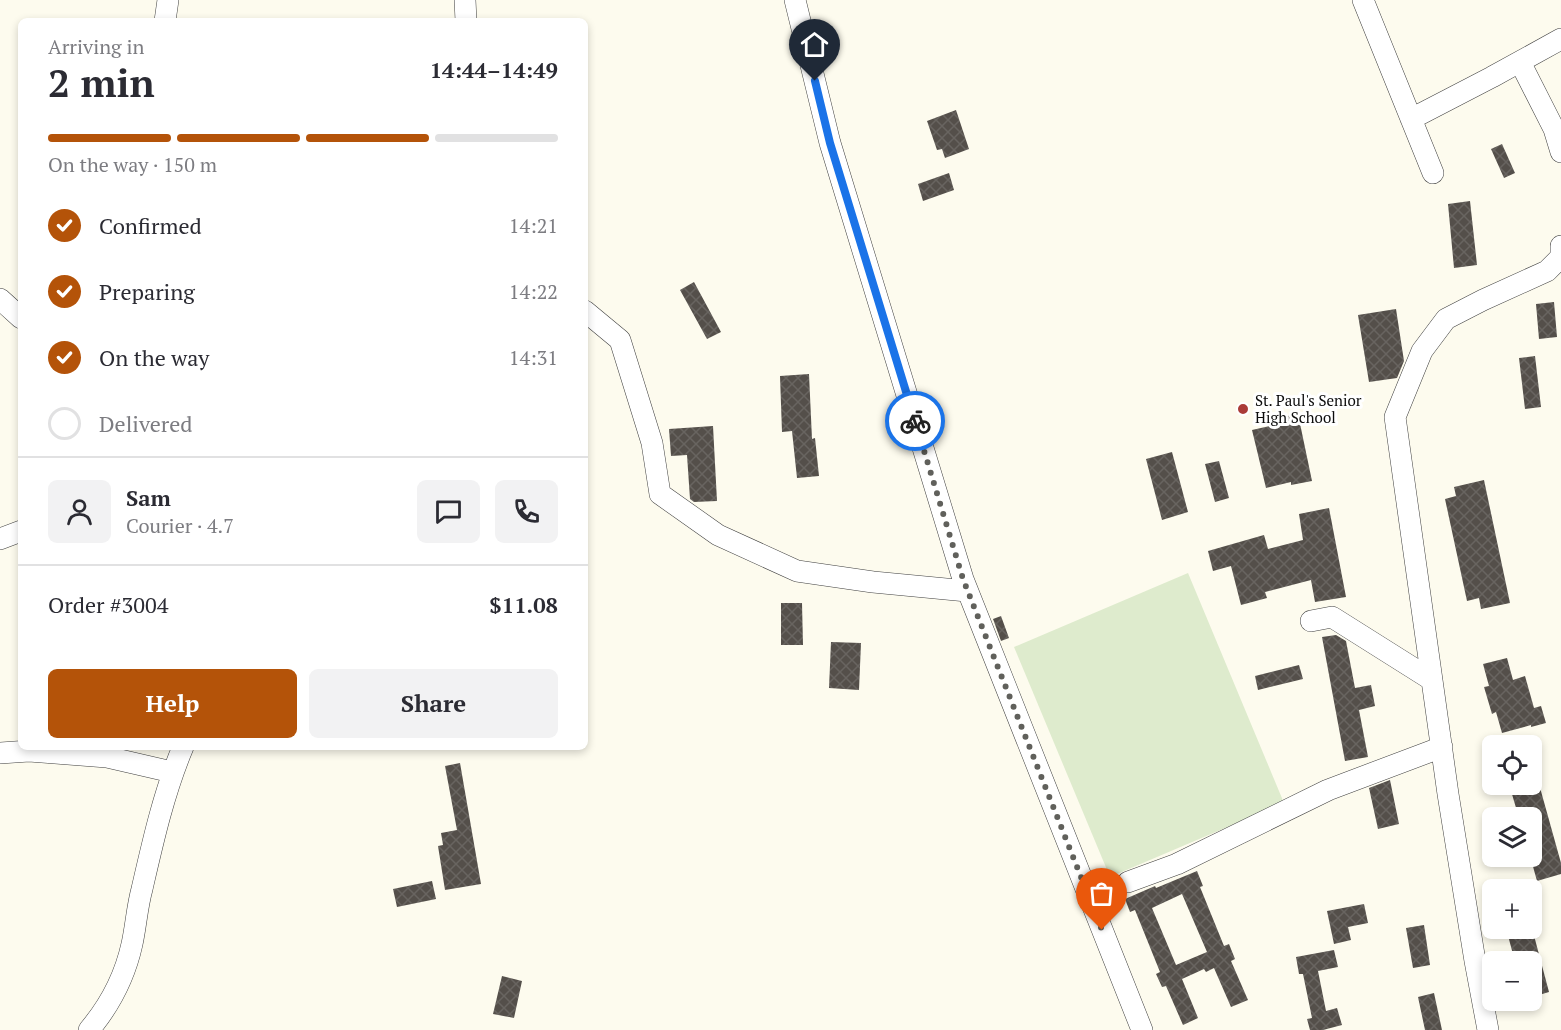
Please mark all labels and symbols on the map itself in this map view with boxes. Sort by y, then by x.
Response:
pin [789,19,840,81]
place label: St. Paul's Senior High School [1255,390,1362,427]
courier [885,391,945,451]
marker: St. Paul's Senior High School [1236,402,1250,416]
pin [1076,868,1127,930]

